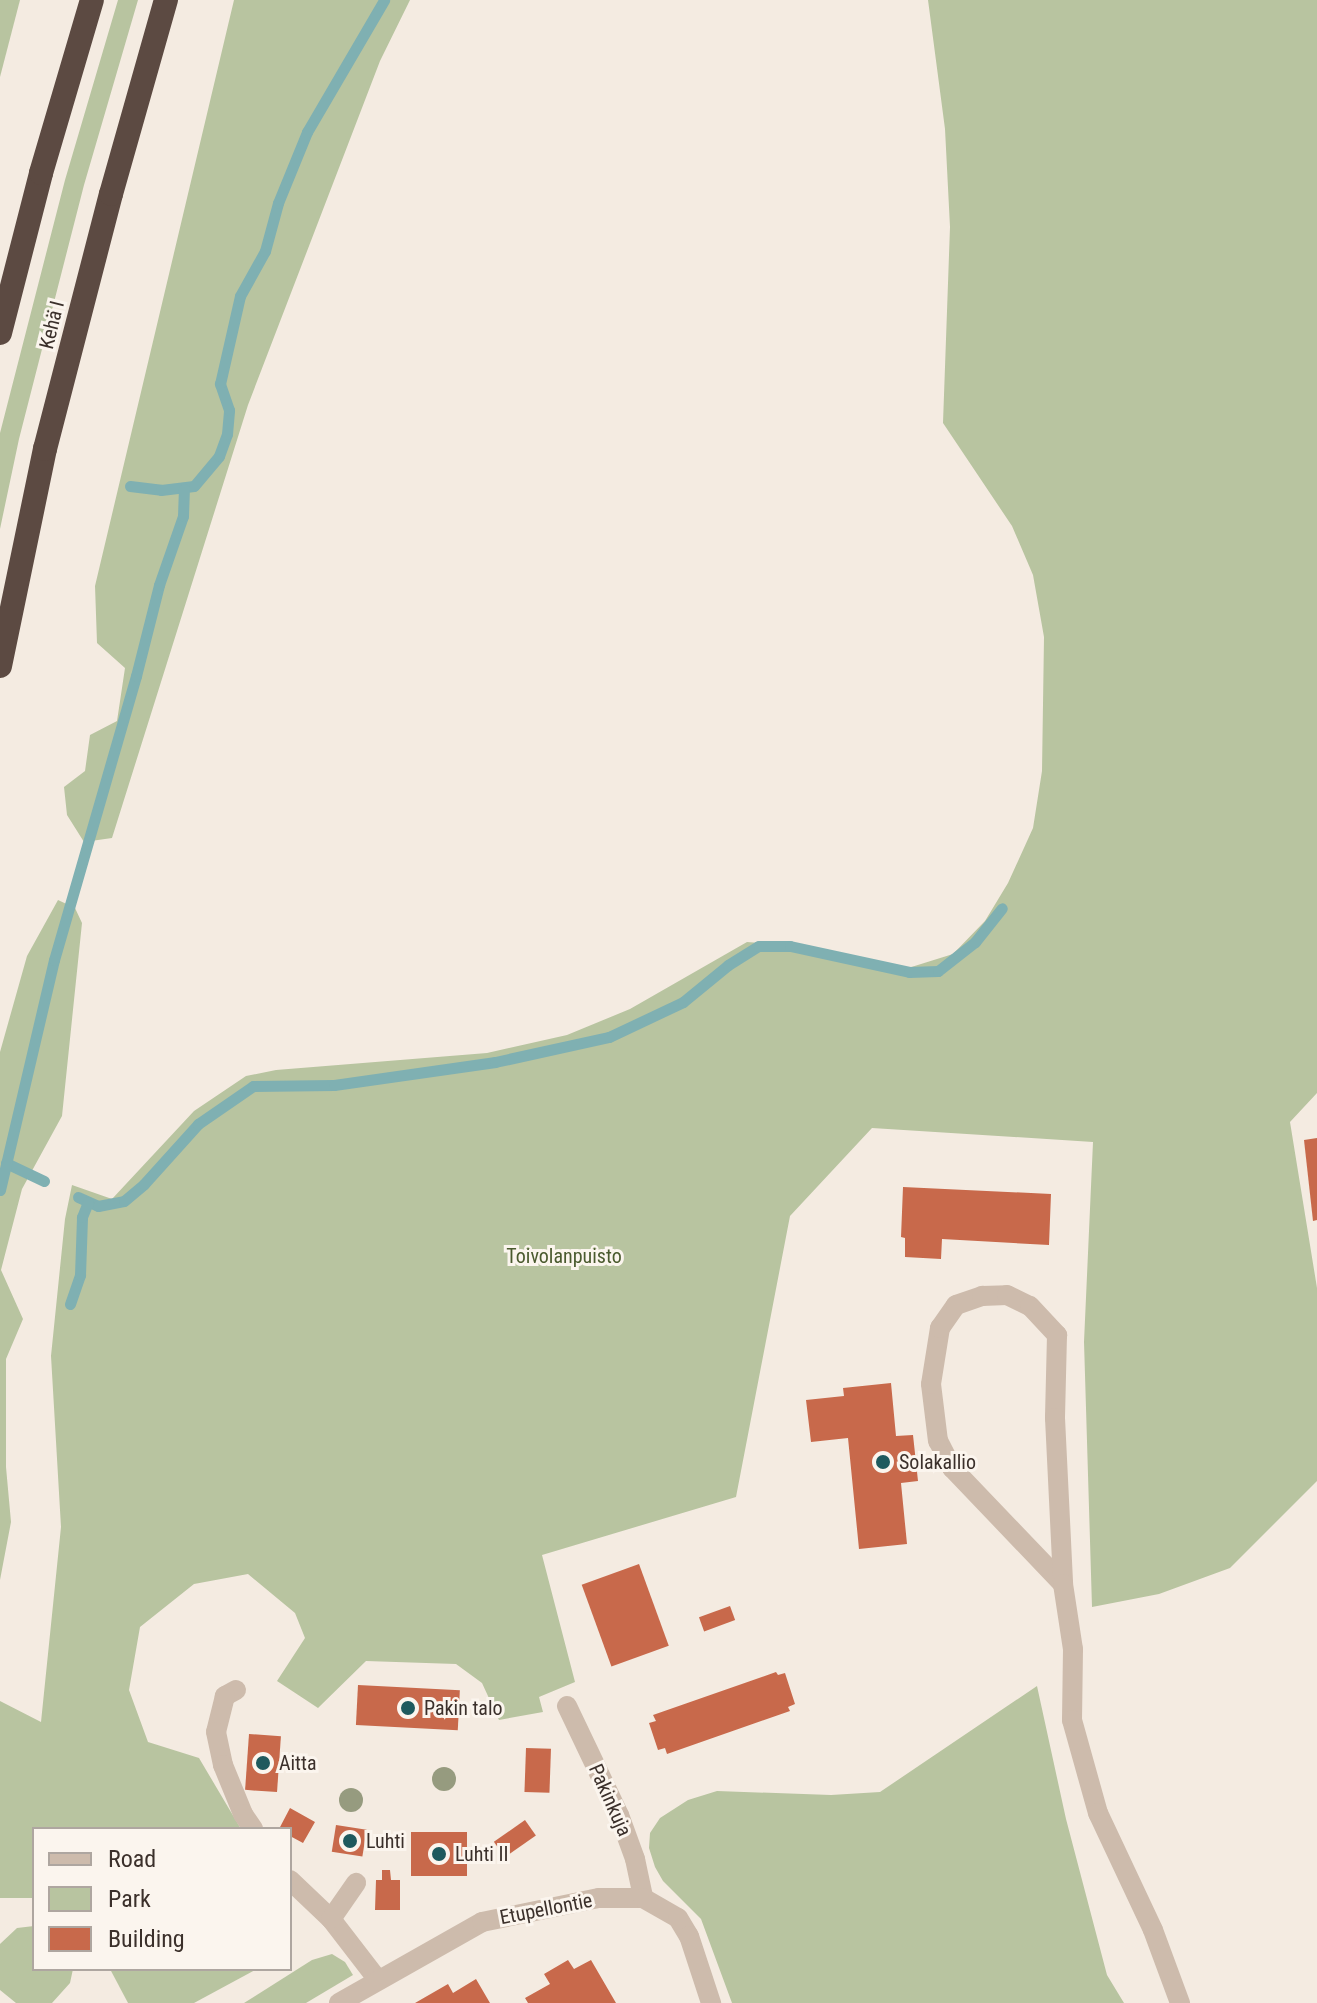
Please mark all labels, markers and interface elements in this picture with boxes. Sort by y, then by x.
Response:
street label: Kehä I [34,298,70,352]
park label: Toivolanpuisto [506,1244,622,1268]
place label: Solakallio [899,1450,976,1474]
marker: Solakallio [874,1453,892,1471]
place label: Pakin talo [424,1696,503,1720]
marker: Pakin talo [399,1699,417,1717]
place label: Aitta [279,1751,317,1775]
marker: Aitta [254,1754,272,1772]
street label: Pakinkuja [583,1760,637,1840]
legend [32,1827,292,1971]
place label: Luhti [366,1829,405,1853]
marker: Luhti [341,1832,359,1850]
place label: Luhti II [455,1842,509,1866]
text: Road [108,1845,156,1873]
marker: Luhti II [430,1845,448,1863]
text: Park [108,1885,151,1913]
street label: Etupellontie [498,1888,594,1930]
text: Building [108,1925,185,1953]

